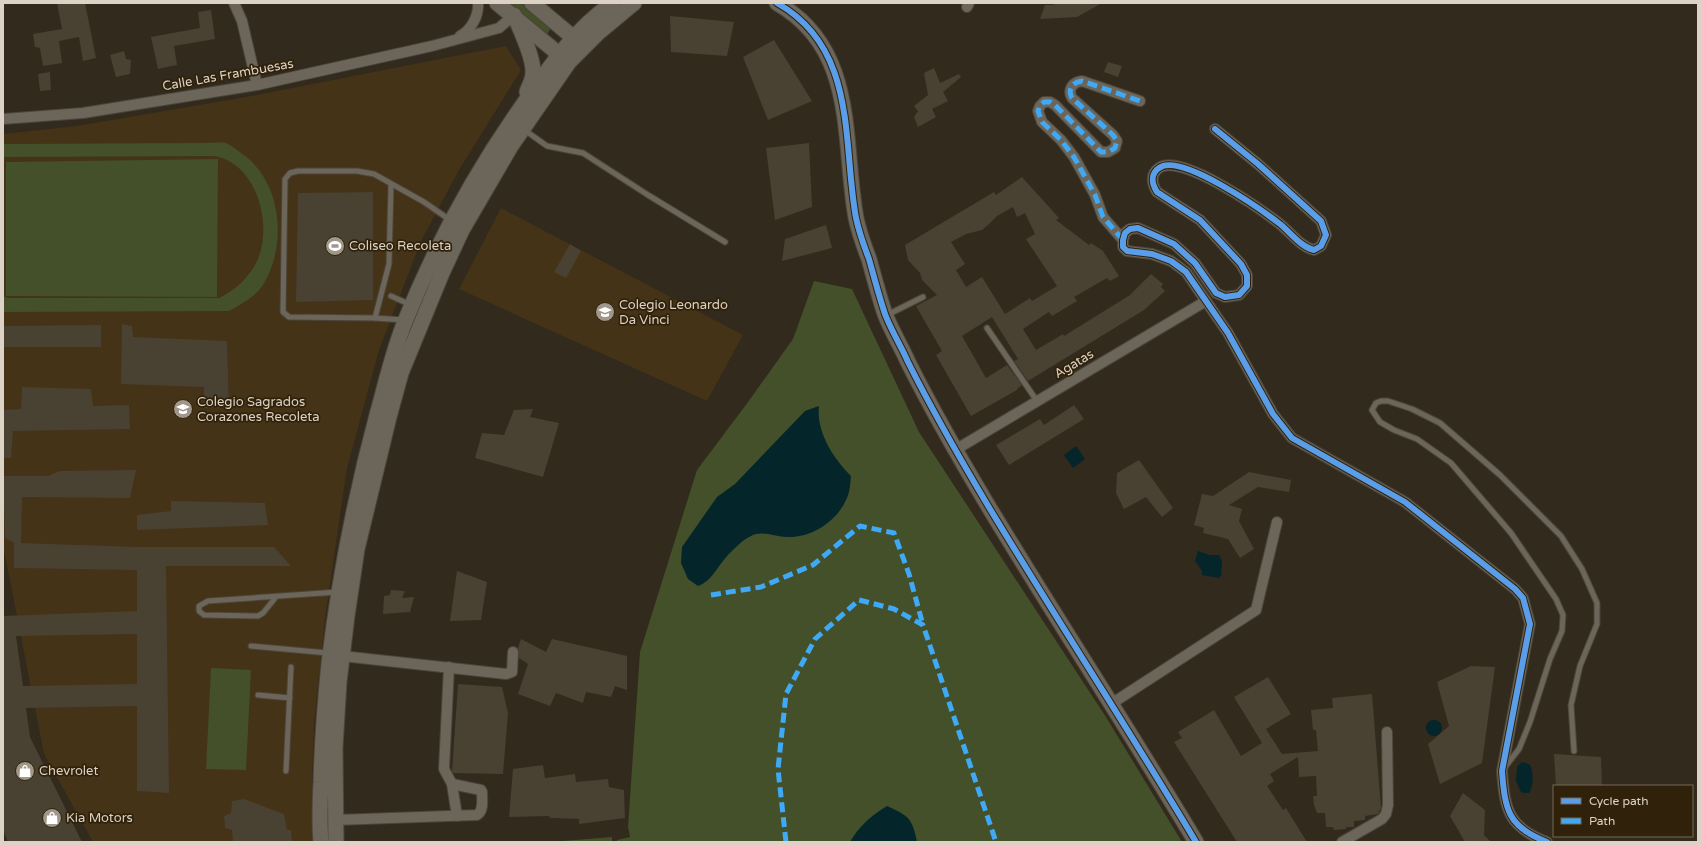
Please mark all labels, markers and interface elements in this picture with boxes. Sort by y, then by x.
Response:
street label: Calle Las Frambuesas [161,56,295,94]
sports icon: Coliseo Recoleta [324,235,346,257]
place label: Coliseo Recoleta [349,238,451,254]
place label: Colegio Leonardo Da Vinci [619,297,728,328]
school or university icon: Colegio Leonardo Da Vinci [594,301,616,323]
street label: Agatas [1051,346,1097,382]
place label: Colegio Sagrados Corazones Recoleta [197,394,320,425]
school or university icon: Colegio Sagrados Corazones Recoleta [172,398,194,420]
shop icon: Chevrolet [14,760,36,782]
place label: Chevrolet [39,763,98,779]
legend [1553,785,1693,837]
text: Cycle path [1589,794,1648,808]
shop icon: Kia Motors [41,807,63,829]
place label: Kia Motors [66,810,133,826]
text: Path [1589,814,1615,828]

